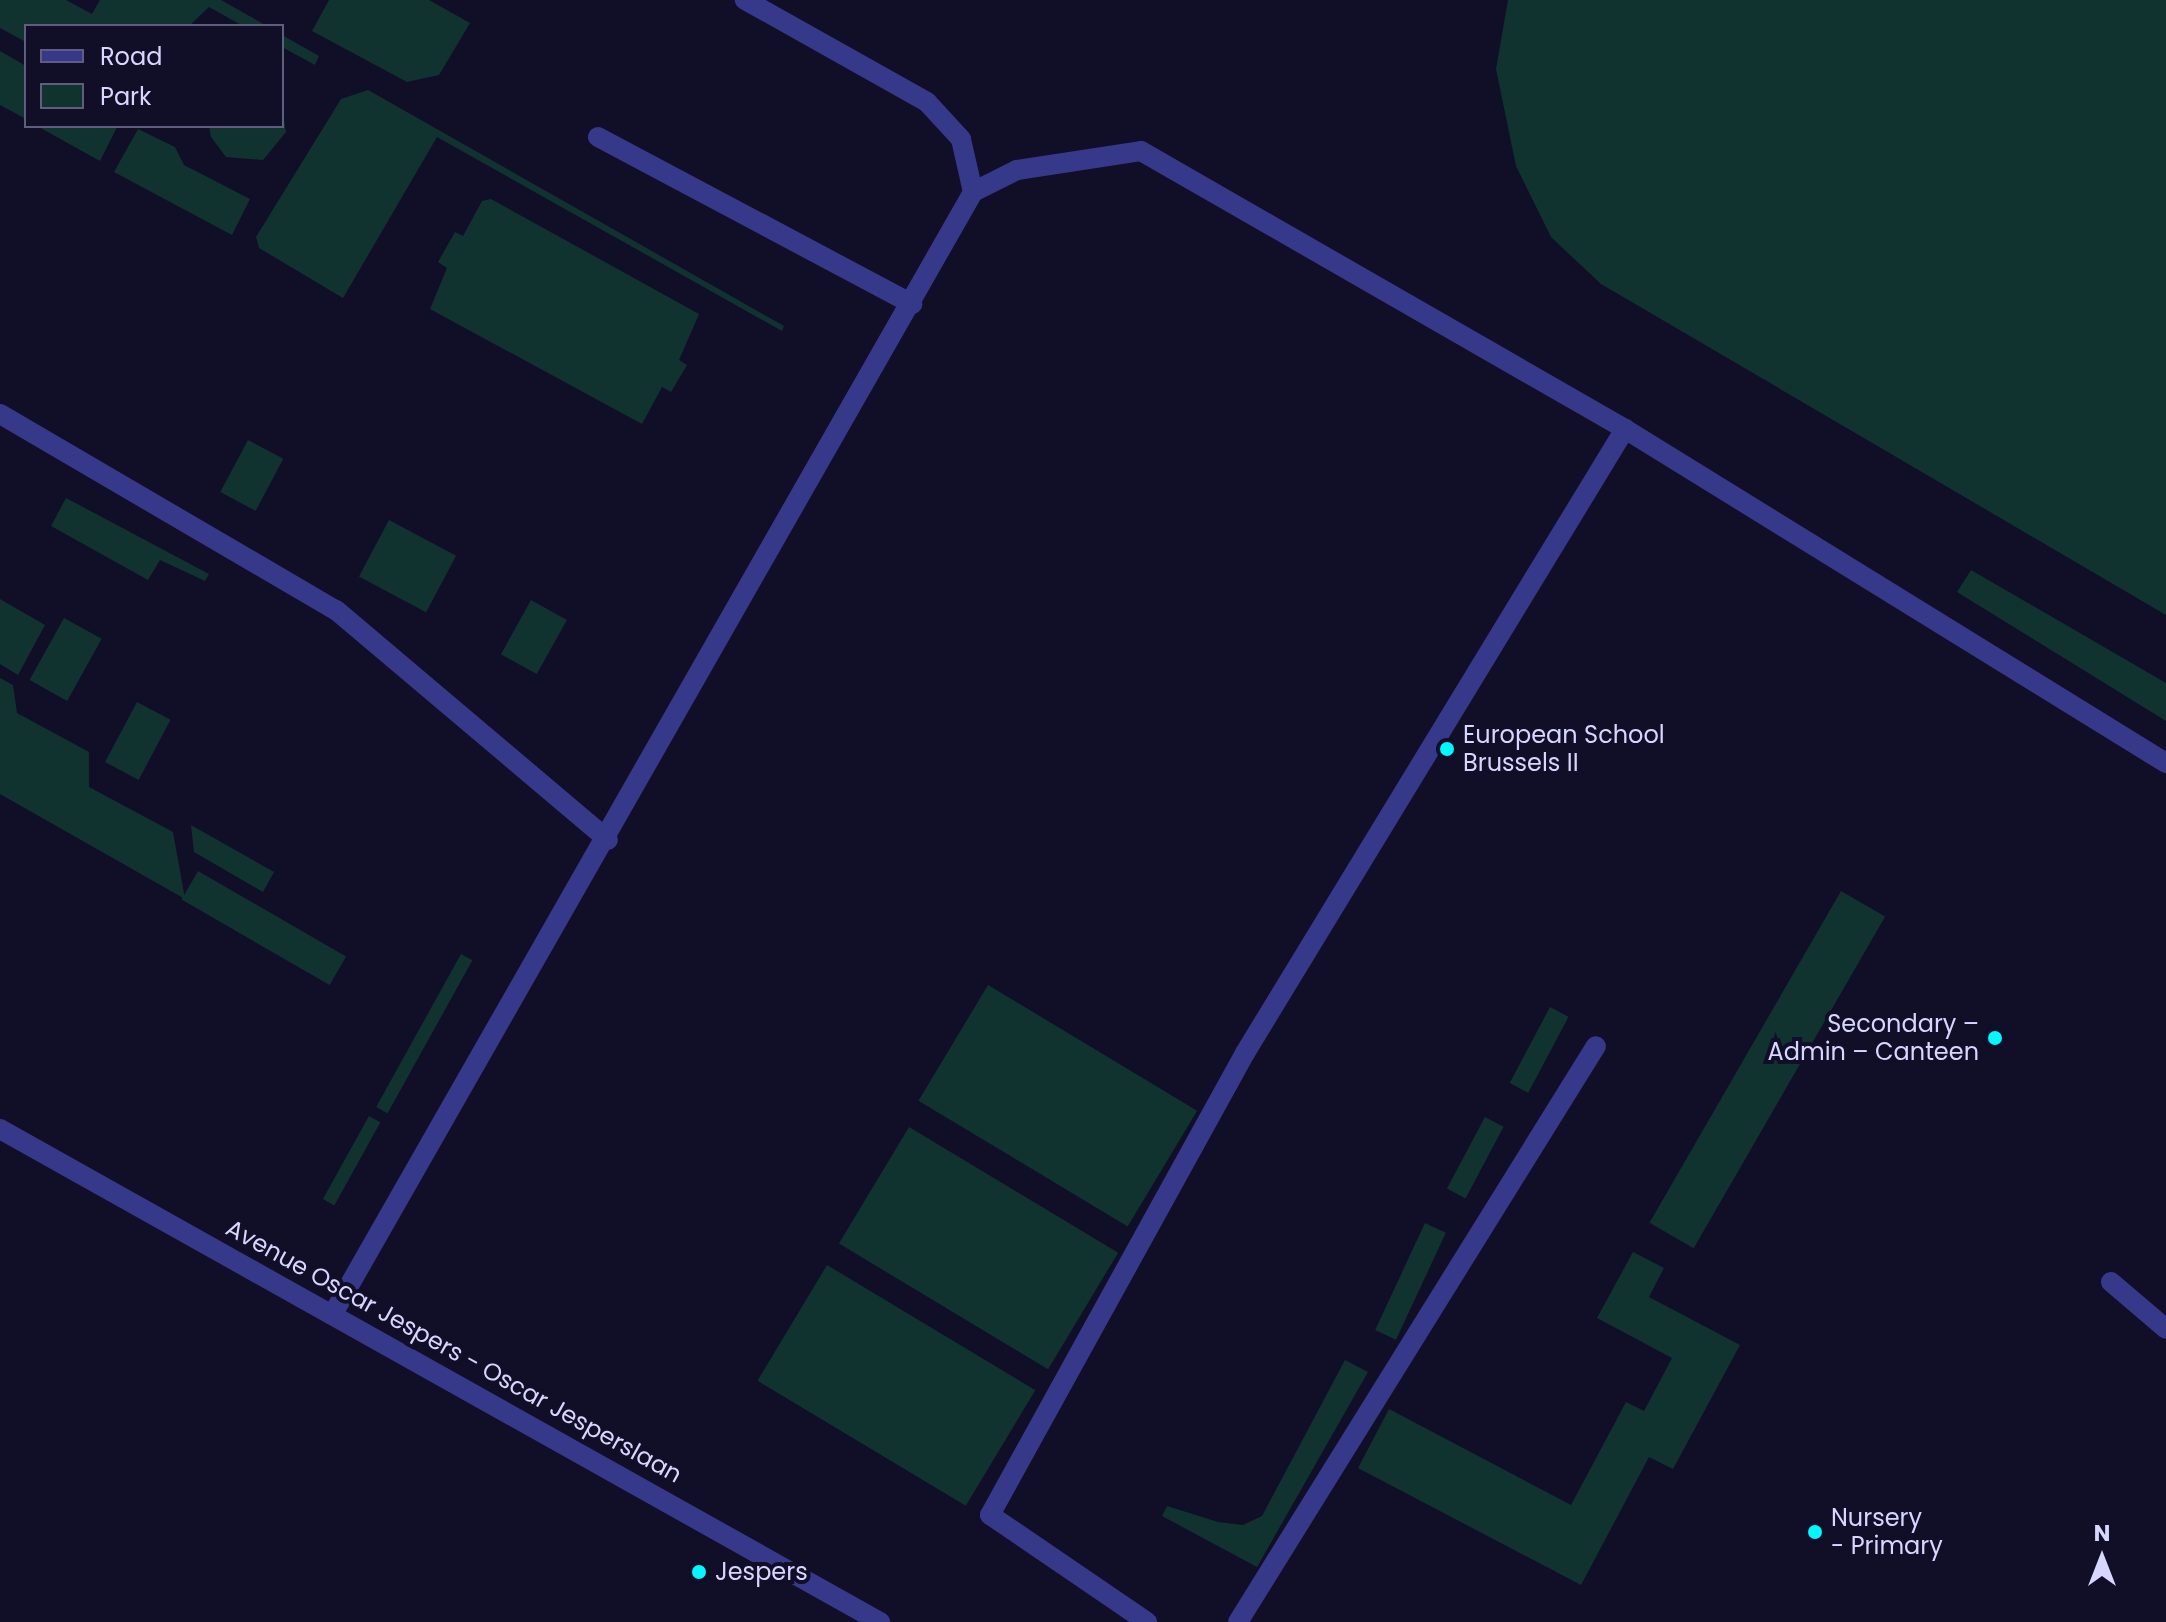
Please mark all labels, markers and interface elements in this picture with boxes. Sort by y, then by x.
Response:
legend [24,24,284,128]
text: Road [100,40,162,73]
text: Park [100,80,151,113]
place label: European School Brussels II [1463,721,1665,777]
marker: European School Brussels II [1438,740,1456,758]
place label: Secondary – Admin – Canteen [1768,1010,1979,1066]
marker: Secondary – Admin – Canteen [1986,1029,2004,1047]
street label: Avenue Oscar Jespers - Oscar Jesperslaan [221,1213,687,1489]
place label: Nursery - Primary [1831,1504,1943,1560]
north arrow [2062,1518,2142,1598]
text: N [2094,1518,2110,1549]
marker: Nursery - Primary [1806,1523,1824,1541]
place label: Jespers [715,1558,808,1586]
marker: Jespers [690,1563,708,1581]

